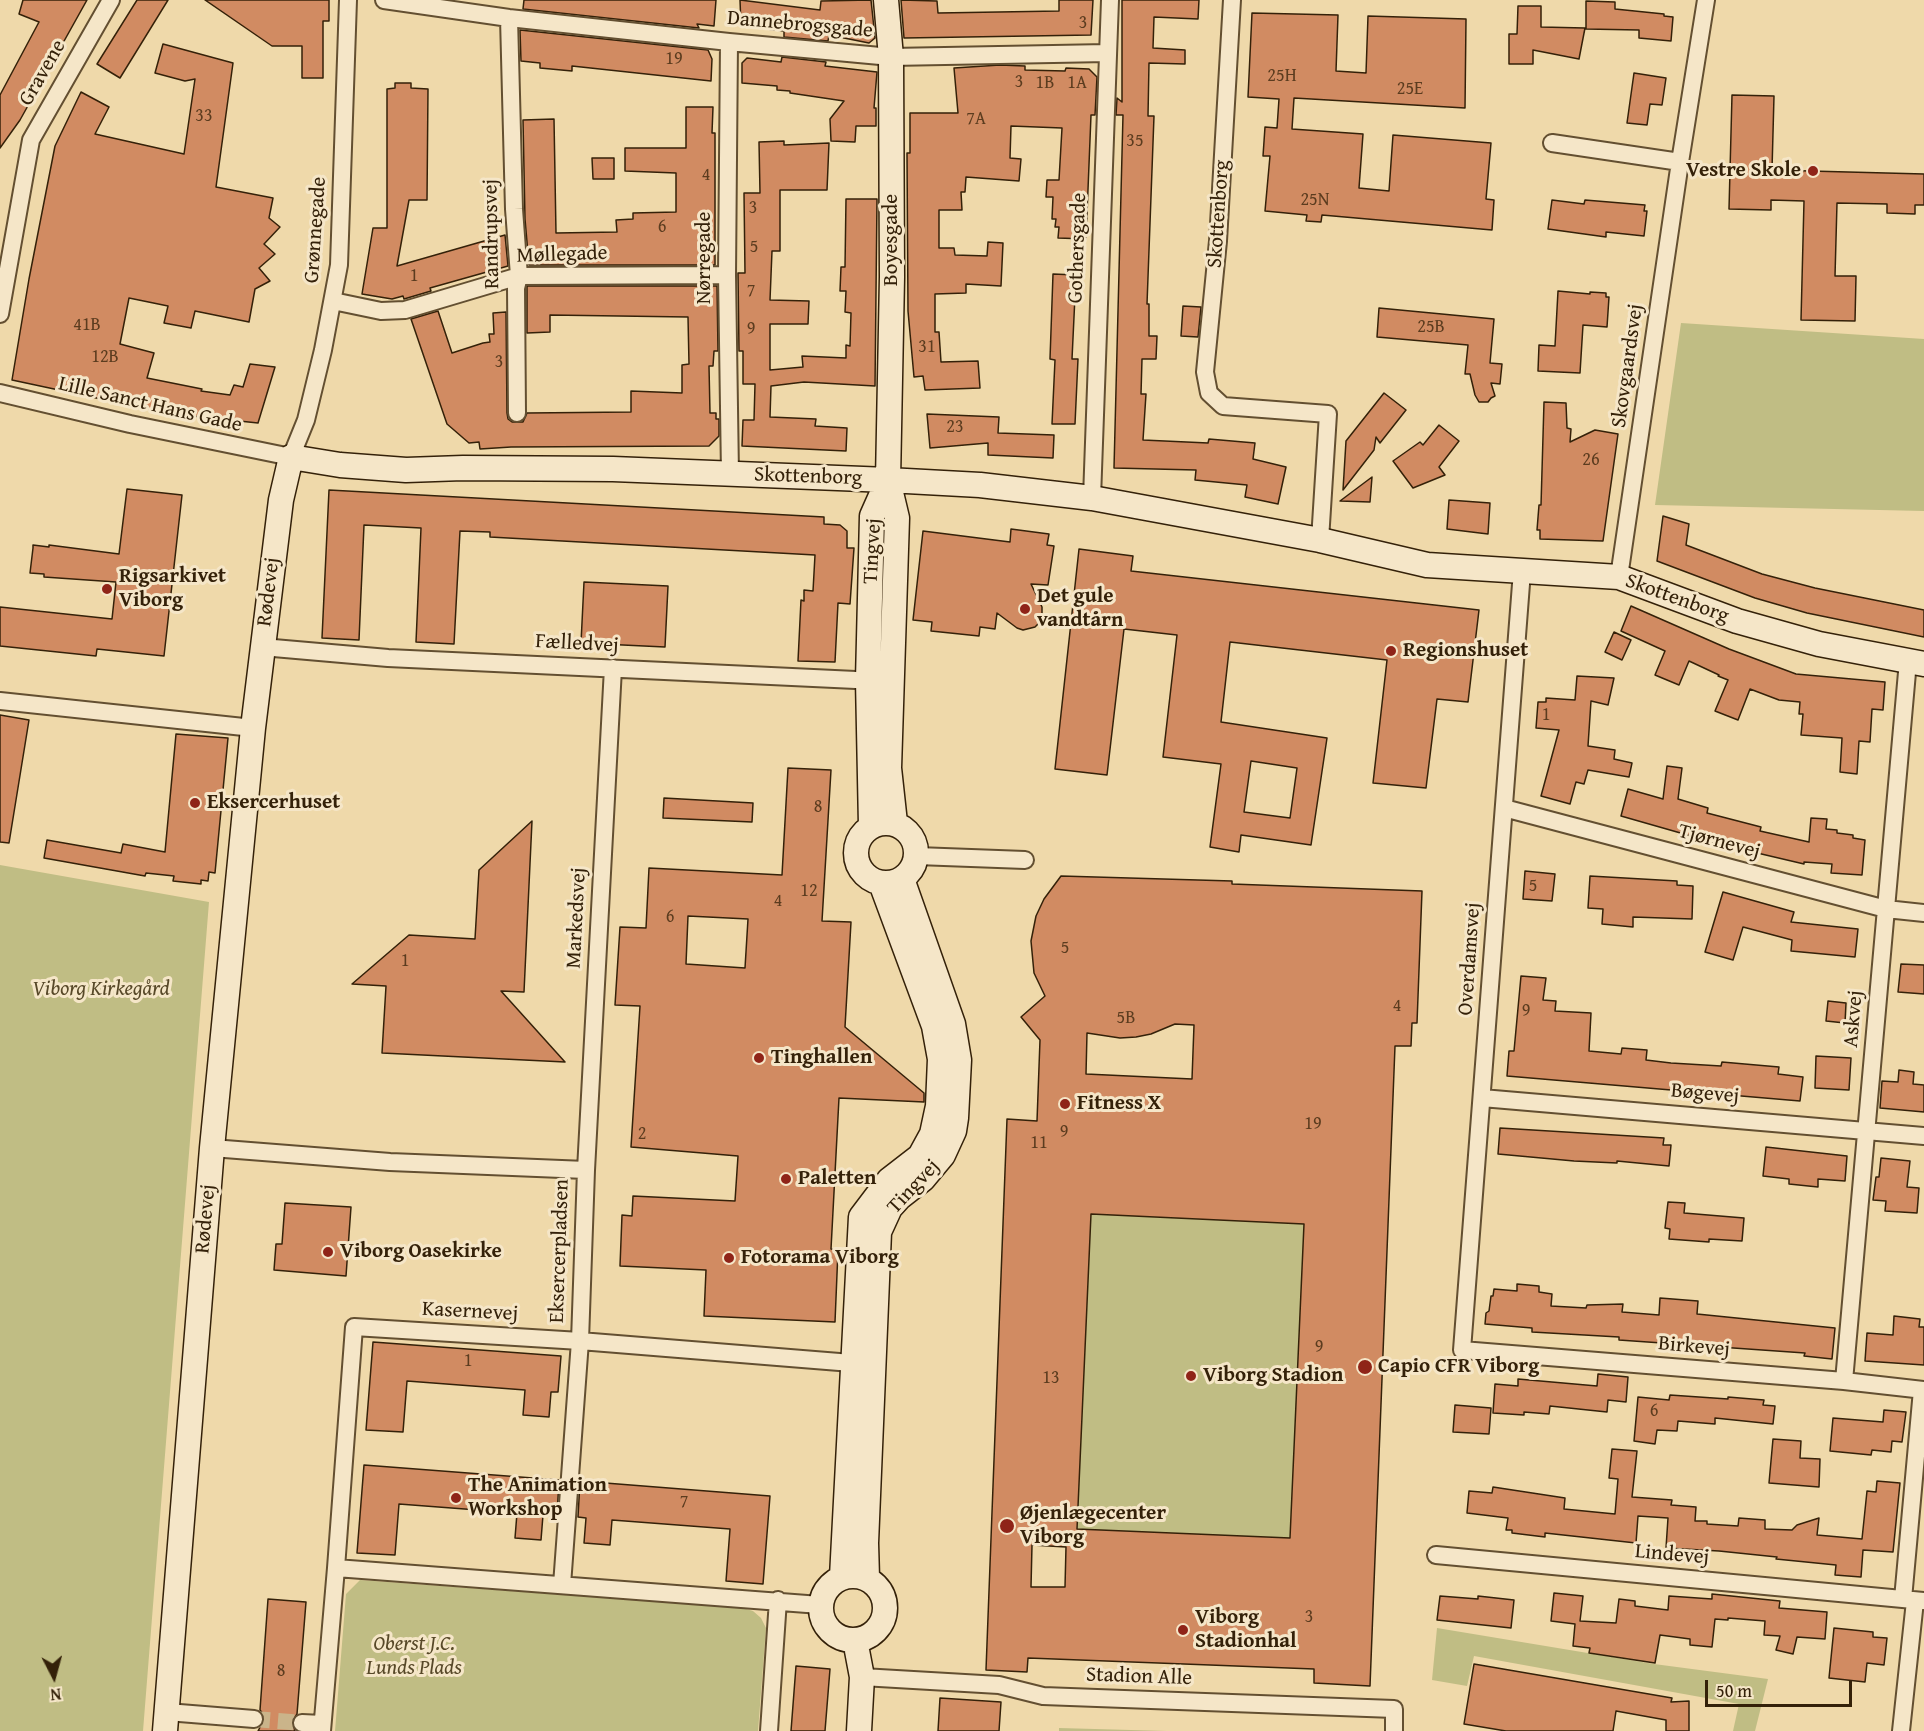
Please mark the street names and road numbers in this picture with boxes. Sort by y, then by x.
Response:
street label: Dannebrogsgade [726,6,874,44]
street label: Gravene [14,36,72,110]
street label: Skottenborg [1203,159,1235,269]
street label: Grønnegade [300,176,332,284]
street label: Randrupsvej [478,179,506,289]
street label: Gothersgade [1063,192,1093,304]
street label: Boyesgade [879,194,905,286]
street label: Nørregade [692,212,718,304]
street label: Møllegade [516,241,608,269]
street label: Skovgaardsvej [1607,302,1649,430]
street label: Lille Sanct Hans Gade [56,372,244,438]
street label: Skottenborg [753,463,863,491]
street label: Tingvej [859,518,887,584]
street label: Rødevej [252,556,286,628]
street label: Skottenborg [1622,569,1732,629]
street label: Fælledvej [535,629,619,659]
street label: Tjørnevej [1675,819,1763,865]
street label: Markedsvej [562,867,592,969]
street label: Overdamsvej [1453,902,1487,1016]
street label: Askvej [1839,989,1869,1049]
street label: Bøgevej [1670,1078,1740,1110]
street label: Tingvej [882,1155,946,1219]
street label: Eksercerpladsen [545,1179,575,1323]
street label: Rødevej [190,1183,222,1255]
street label: Kasernevej [421,1297,519,1327]
street label: Birkevej [1657,1331,1731,1363]
street label: Lindevej [1634,1539,1710,1571]
street label: Stadion Alle [1085,1663,1193,1691]

